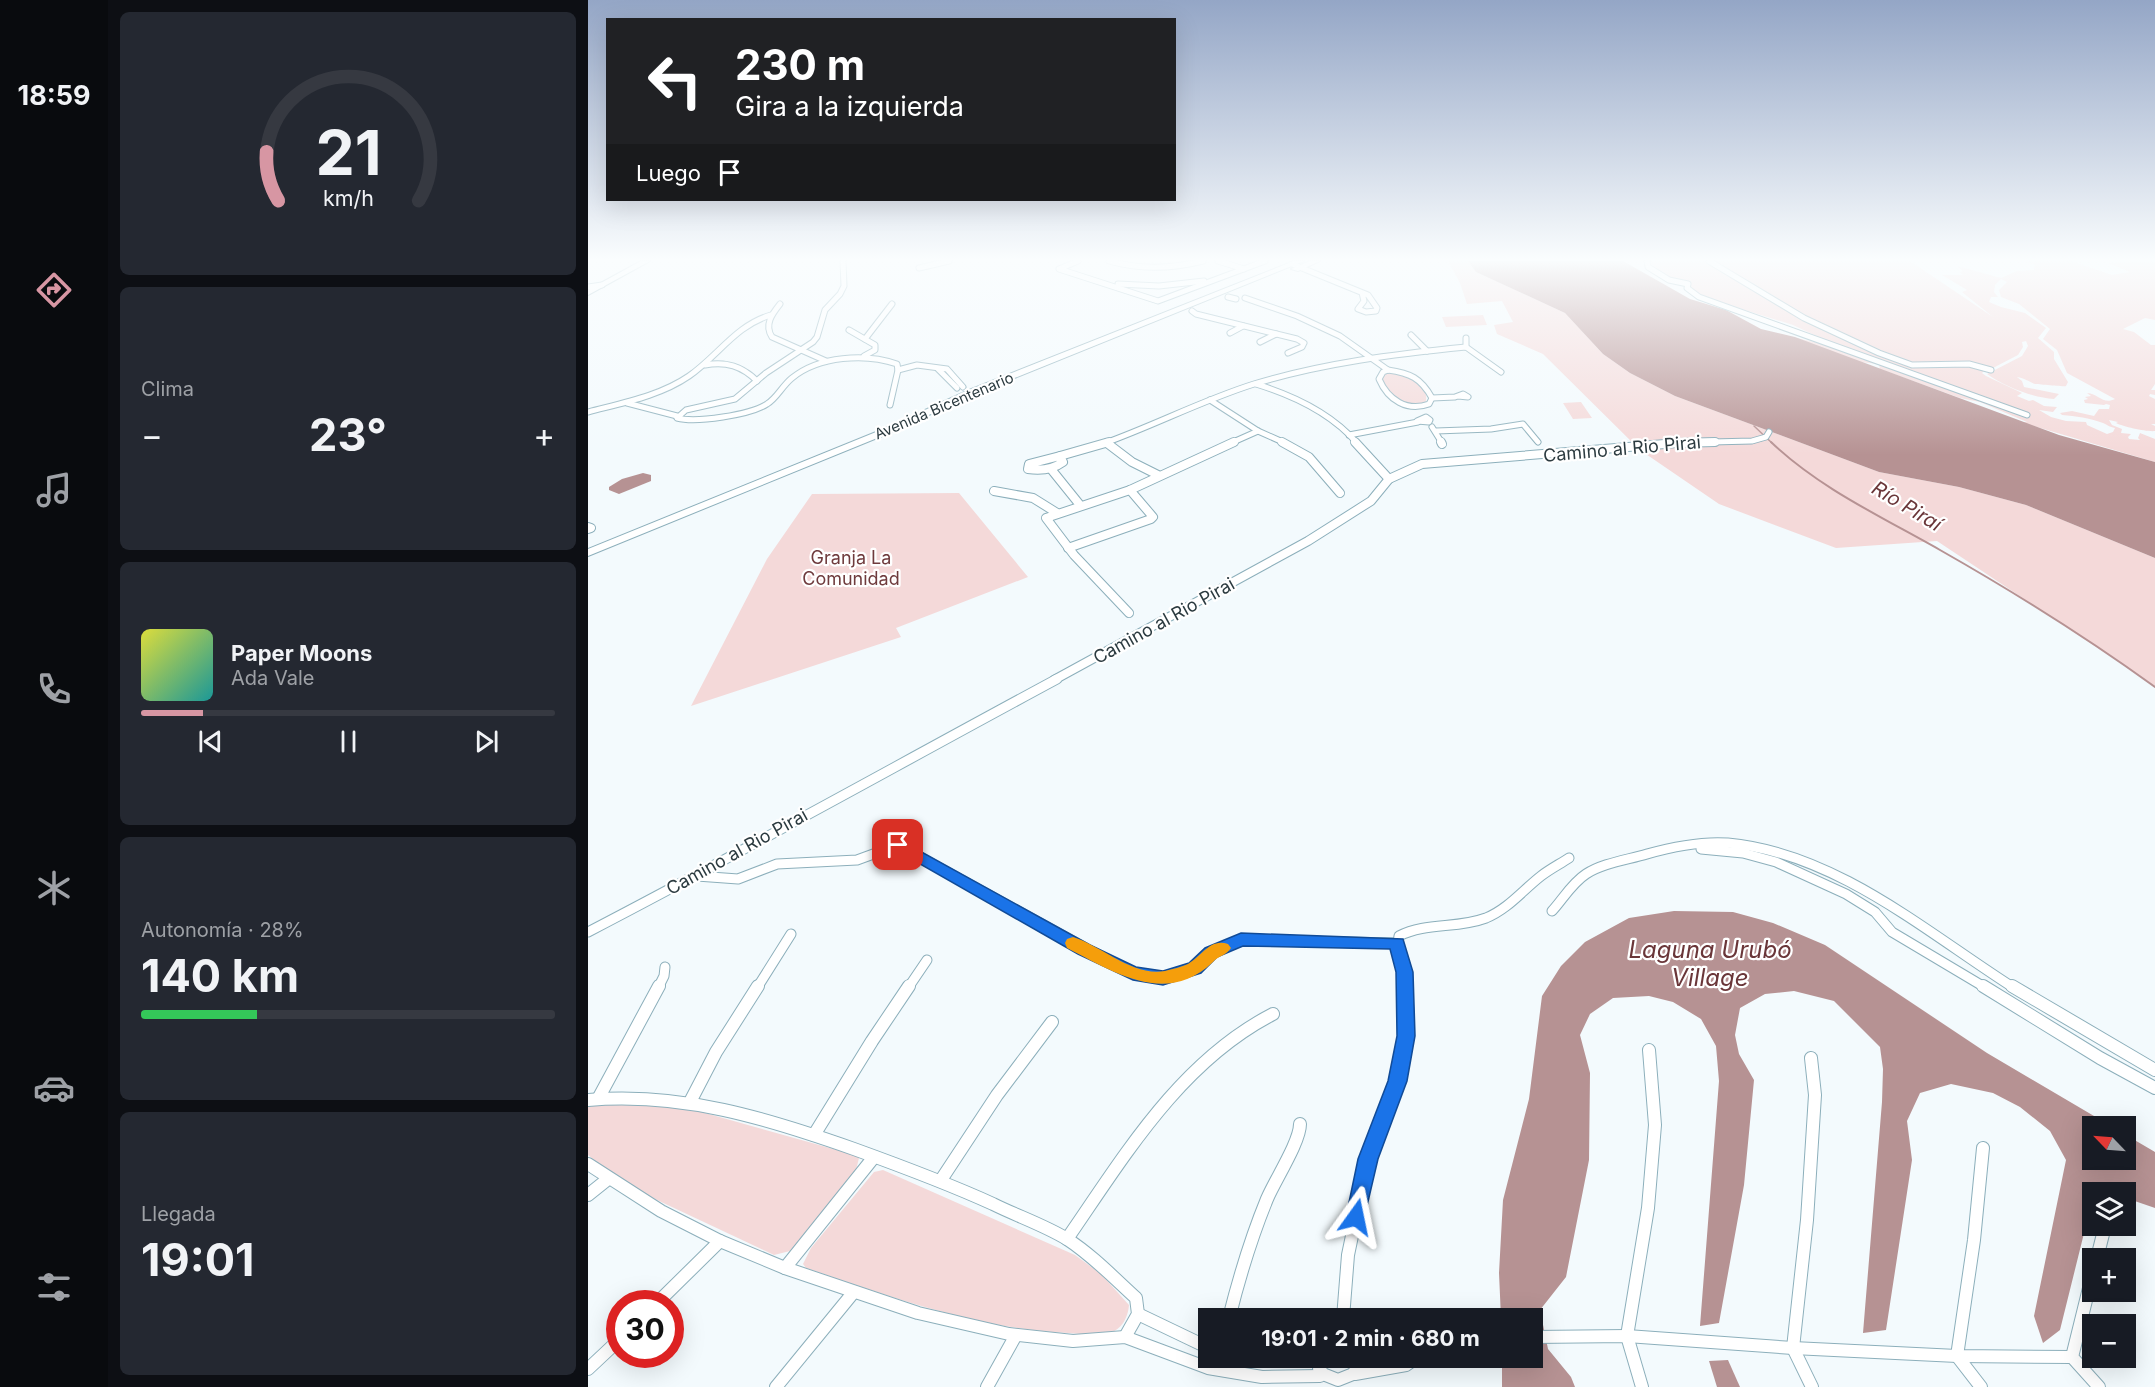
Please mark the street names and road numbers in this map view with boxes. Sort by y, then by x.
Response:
street label: Avenida Bicentenario [871,368,1016,443]
street label: Camino al Rio Pirai [1542,431,1702,466]
street label: Camino al Rio Pirai [1089,573,1238,668]
street label: Camino al Rio Pirai [662,804,811,899]

